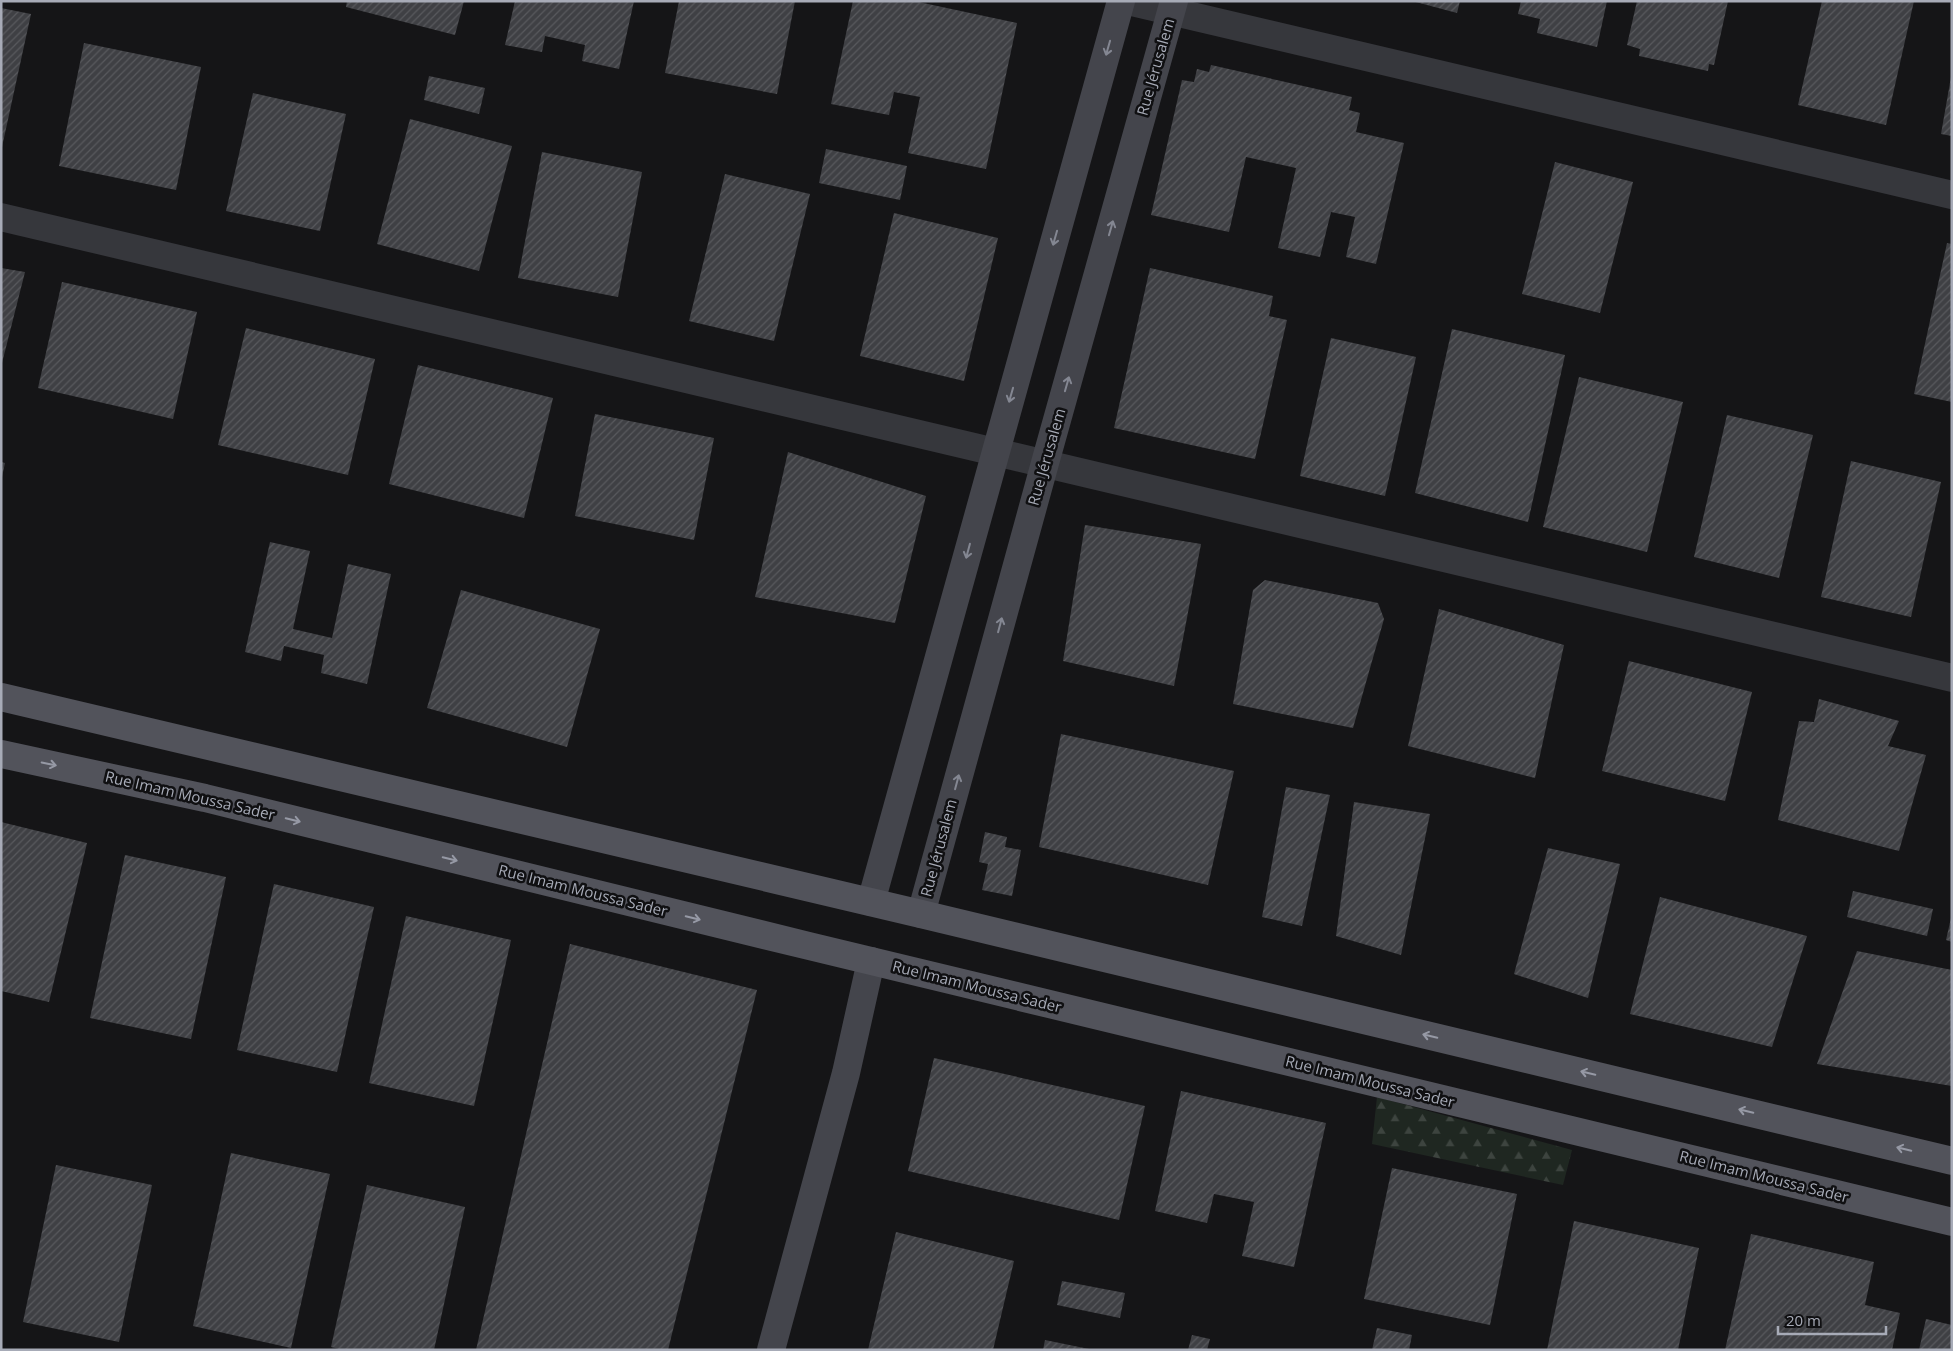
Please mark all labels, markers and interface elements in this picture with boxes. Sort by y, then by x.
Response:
street label: Rue Jérusalem [1132,16,1178,118]
one-way arrow [1103,40,1112,56]
one-way arrow [1106,220,1116,236]
one-way arrow [1049,230,1059,246]
one-way arrow [1063,377,1072,393]
one-way arrow [1005,386,1015,402]
street label: Rue Jérusalem [1023,406,1069,508]
one-way arrow [962,543,972,559]
one-way arrow [996,618,1006,634]
one-way arrow [40,760,56,769]
street label: Rue Imam Moussa Sader [103,766,277,824]
one-way arrow [953,775,963,791]
street label: Rue Jérusalem [915,797,961,899]
one-way arrow [284,816,300,825]
one-way arrow [442,854,458,864]
street label: Rue Imam Moussa Sader [497,859,670,921]
one-way arrow [685,914,701,923]
street label: Rue Imam Moussa Sader [891,955,1064,1017]
one-way arrow [1423,1031,1439,1040]
street label: Rue Imam Moussa Sader [1284,1050,1457,1112]
one-way arrow [1581,1068,1597,1078]
one-way arrow [1739,1106,1755,1115]
one-way arrow [1897,1144,1913,1153]
street label: Rue Imam Moussa Sader [1678,1145,1851,1207]
scale bar [1778,1304,1886,1336]
text: 20 m [1786,1310,1821,1330]

